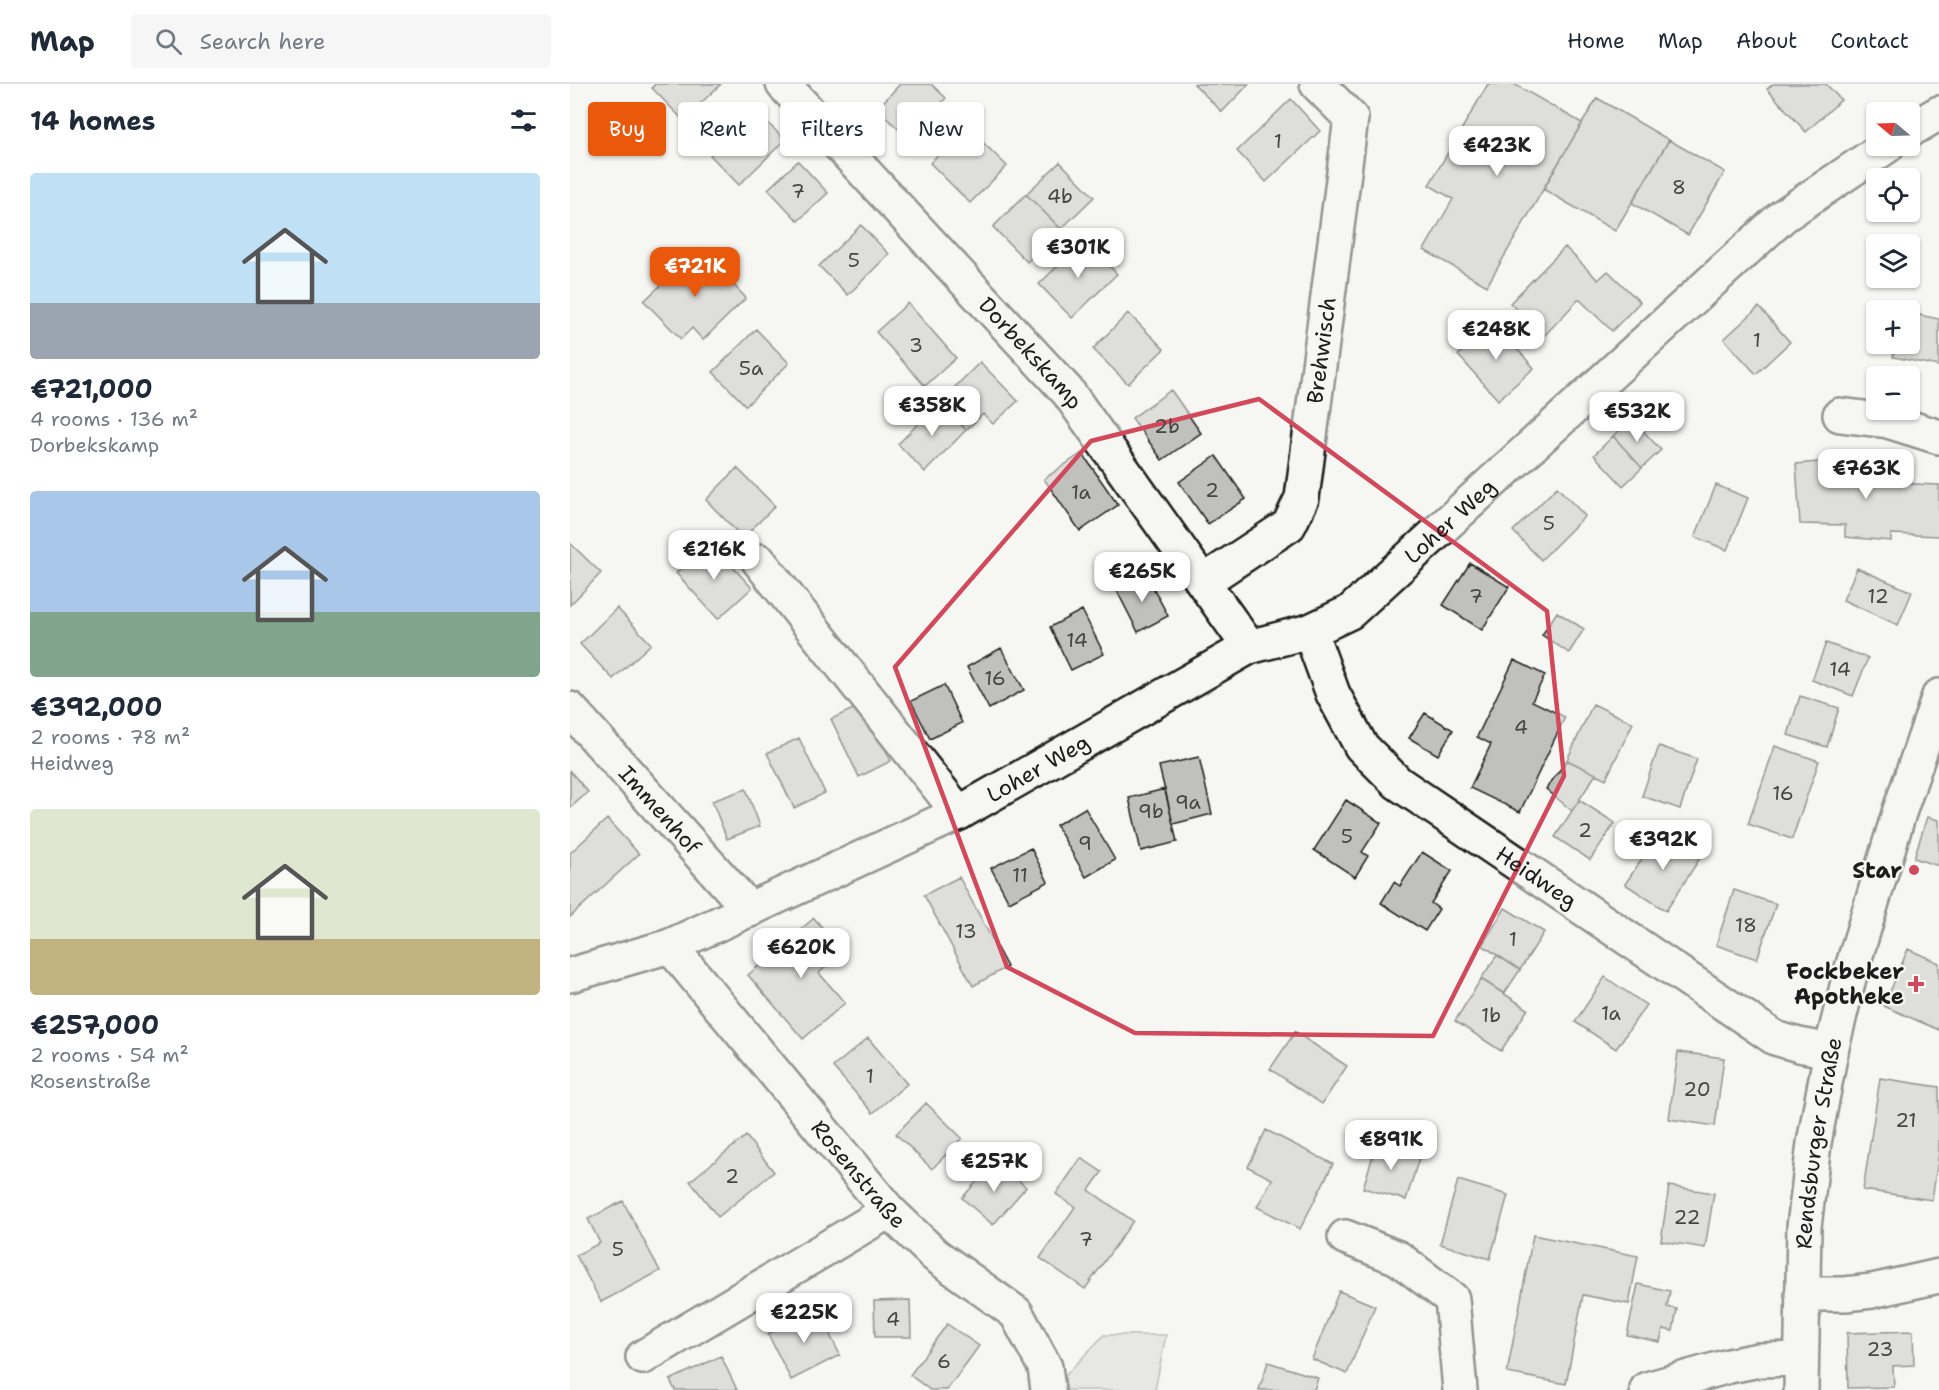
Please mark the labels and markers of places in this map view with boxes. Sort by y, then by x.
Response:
pin: €423K [1455,126,1539,177]
pin: €301K [1036,228,1120,279]
pin: €721K [653,247,737,298]
pin: €248K [1454,310,1538,361]
pin: €358K [890,386,974,437]
pin: €532K [1595,392,1679,443]
pin: €763K [1824,449,1908,500]
pin: €216K [672,530,756,581]
pin: €265K [1100,552,1184,603]
pin: €392K [1621,820,1705,871]
place label: Star [1852,856,1902,885]
marker: Star [1907,863,1921,877]
pin: €620K [759,928,843,979]
place label: Fockbeker Apotheke [1786,957,1904,1011]
marker: Fockbeker Apotheke [1909,977,1923,991]
pin: €891K [1349,1120,1433,1171]
pin: €257K [952,1142,1036,1193]
pin: €225K [762,1293,846,1344]

